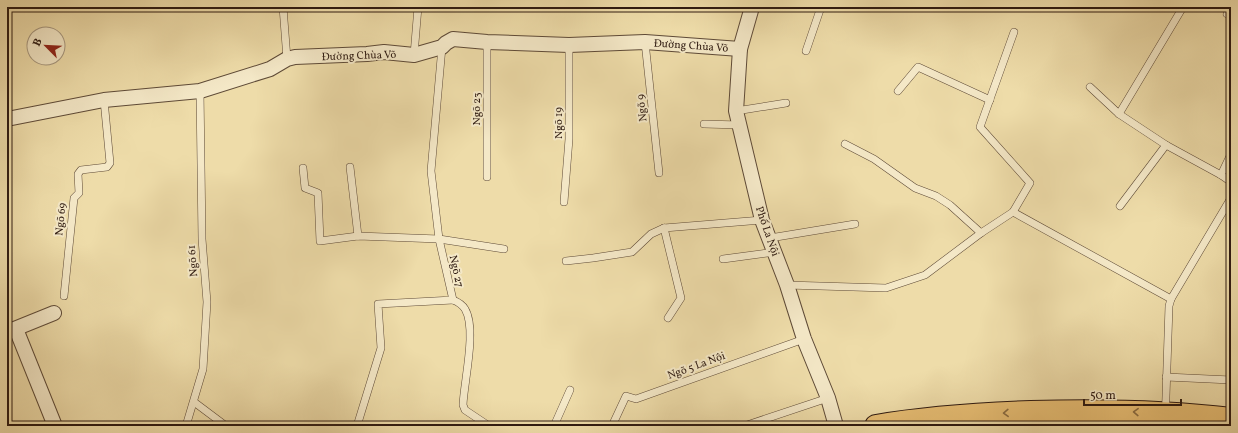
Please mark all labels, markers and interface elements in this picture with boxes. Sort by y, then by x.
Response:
north arrow [26,26,66,66]
text: B [30,36,47,49]
street label: Đường Chùa Võ [653,36,729,57]
street label: Đường Chùa Võ [321,48,397,65]
street label: Ngõ 23 [470,92,485,126]
street label: Ngõ 9 [634,93,651,122]
street label: Ngõ 19 [552,107,567,139]
street label: Ngõ 69 [52,202,71,236]
street label: Phố La Nội [751,204,782,259]
street label: Ngõ 61 [185,244,202,277]
street label: Ngõ 27 [445,254,467,289]
street label: Ngõ 5 La Nội [666,349,728,384]
scale bar [1084,381,1181,407]
text: 50 m [1090,388,1116,404]
one-way arrow [1133,408,1139,416]
one-way arrow [1003,409,1009,417]

